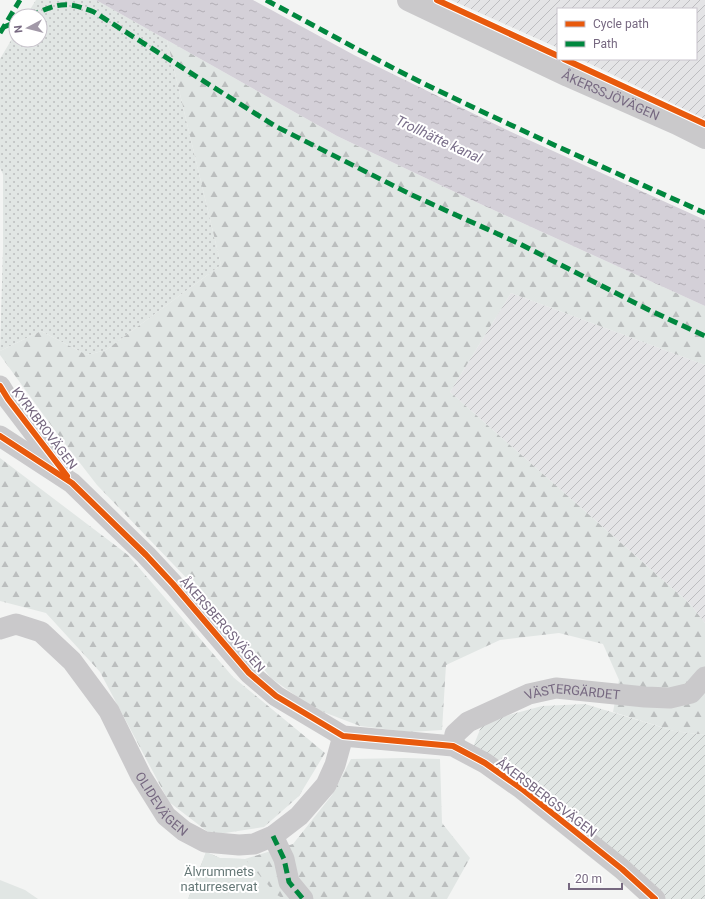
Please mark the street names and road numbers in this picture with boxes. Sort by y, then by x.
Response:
street label: ÅKERSSJÖVÄGEN [559,66,662,123]
street label: KYRKBROVÄGEN [9,384,80,472]
street label: ÅKERSBERGSVÄGEN [177,573,269,675]
street label: VÄSTERGÄRDET [522,681,621,703]
street label: ÅKERSBERGSVÄGEN [494,754,600,840]
street label: OLIDEVÄGEN [132,769,191,839]

